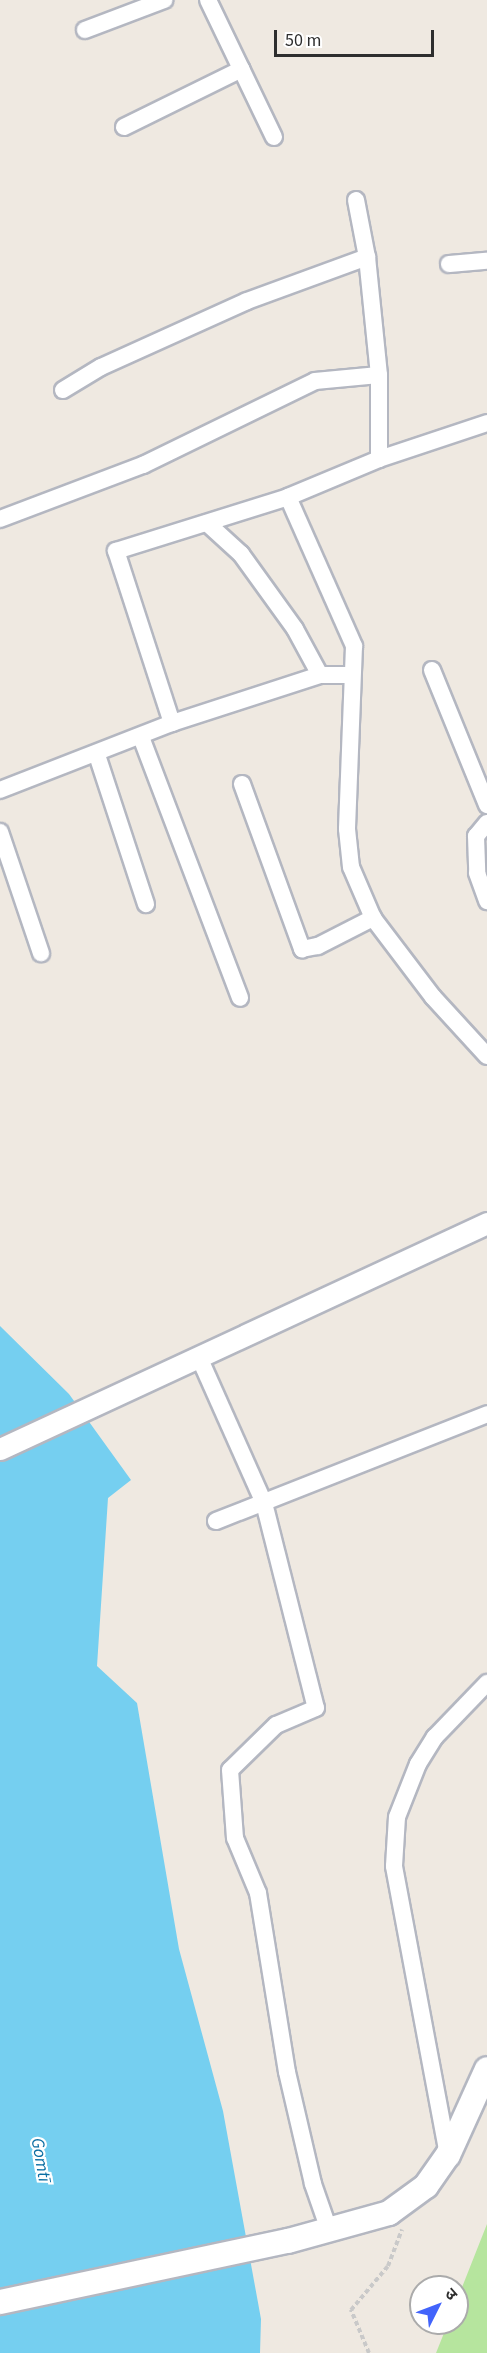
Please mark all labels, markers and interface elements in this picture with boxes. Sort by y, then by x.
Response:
scale bar [277,18,438,56]
text: 50 m [285,28,321,53]
water label: Gomtī [26,2136,54,2184]
north arrow [409,2275,469,2335]
text: उ [440,2283,462,2305]

